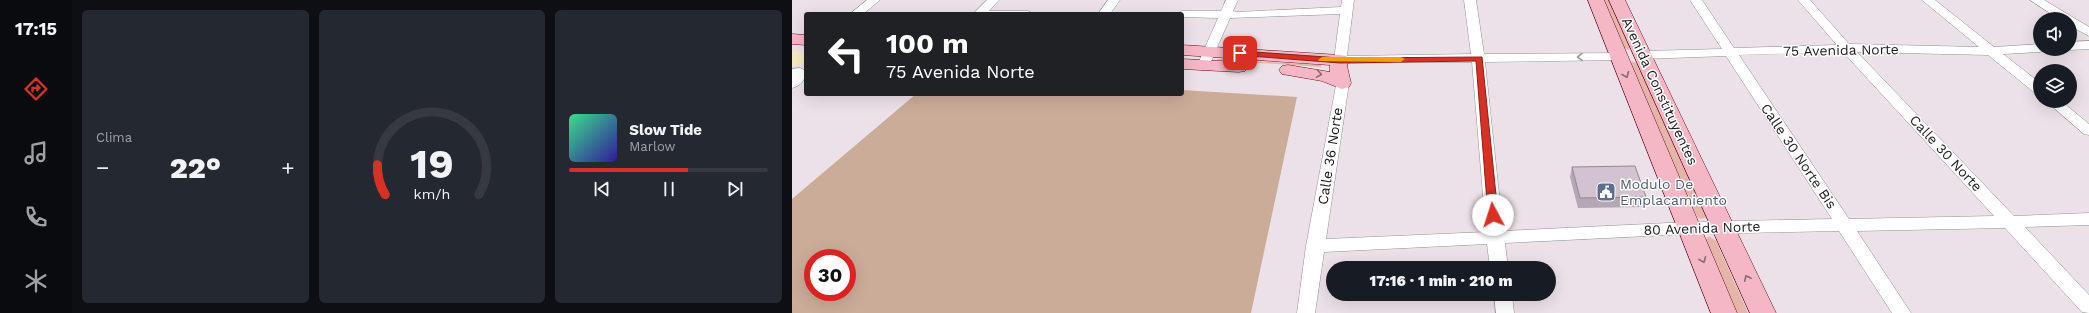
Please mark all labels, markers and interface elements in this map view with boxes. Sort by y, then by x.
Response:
map controls [2033,12,2077,108]
button: sound [2033,12,2077,56]
street label: Avenida Constituyentes [1619,15,1701,167]
text: 17:15 [15,18,57,39]
text: 100 m [886,27,969,60]
icon: left [820,28,872,80]
pin [1223,36,1257,70]
street label: 75 Avenida Norte [1783,41,1899,59]
icon: arrive [1229,42,1251,64]
one-way arrow [1577,53,1583,61]
text: 75 Avenida Norte [886,61,1035,82]
button: layers [2033,64,2077,108]
one-way arrow [1316,69,1322,78]
one-way arrow [1622,72,1630,79]
icon: directions [22,75,50,103]
street label: Calle 30 Norte Bis [1758,100,1840,212]
street label: Calle 36 Norte [1314,106,1346,206]
street label: Calle 30 Norte [1907,112,1985,194]
text: Slow Tide [629,121,702,139]
text: Clima [96,130,132,145]
text: 19 [410,138,454,187]
icon: music [22,139,50,167]
text: Marlow [629,139,675,154]
text: 22° [170,150,221,185]
text: − [96,155,109,180]
text: + [281,155,295,180]
place label: Modulo De Emplacamiento [1620,176,1727,208]
icon: previous [591,178,613,200]
icon: pause [658,178,680,200]
icon: next [724,178,746,200]
public building icon: Modulo De Emplacamiento [1595,181,1617,203]
text: km/h [414,185,450,201]
position arrow [1472,194,1514,236]
icon: phone [22,203,50,231]
street label: 80 Avenida Norte [1643,218,1761,238]
speed limit sign: 30 [804,249,856,301]
one-way arrow [1698,257,1706,264]
icon: climate [22,267,50,295]
text: 17:16 · 1 min · 210 m [1369,272,1513,290]
one-way arrow [1744,274,1752,282]

